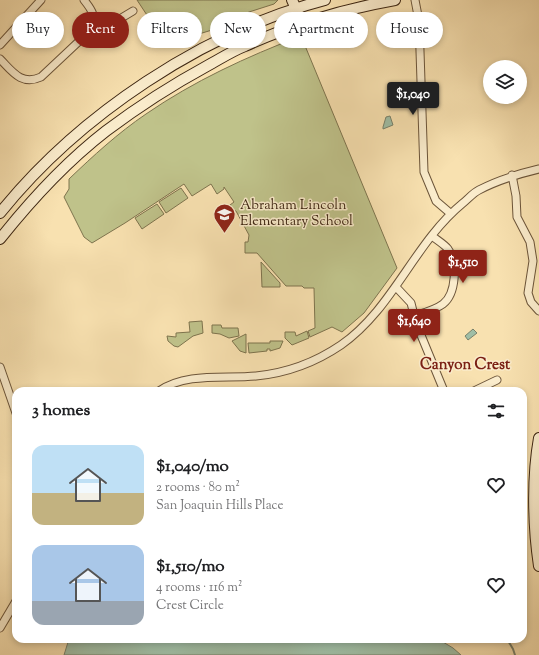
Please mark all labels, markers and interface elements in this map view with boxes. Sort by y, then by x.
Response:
chip: Buy [12,12,64,48]
chip: Rent [72,12,129,48]
chip: Filters [137,12,202,48]
chip: New [210,12,266,48]
chip: Apartment [274,12,368,48]
chip: House [376,12,443,48]
map controls [483,60,527,104]
button: layers [483,60,527,104]
pin: $1,040 [380,82,446,116]
text: $1,040 [396,86,430,104]
place label: Abraham Lincoln Elementary School [240,196,353,232]
school or university icon: Abraham Lincoln Elementary School [211,201,237,234]
pin: $1,510 [430,250,496,284]
text: $1,510 [448,254,478,272]
pin: $1,640 [381,309,447,343]
text: $1,640 [397,313,431,331]
district label: Canyon Crest [420,355,511,376]
text: 3 homes [32,399,90,423]
icon: filters [485,400,507,422]
text: $1,040/mo [156,455,229,479]
icon: home [64,461,112,509]
icon: heart [485,474,507,496]
text: 2 rooms · 80 m² [156,479,240,497]
text: San Joaquin Hills Place [156,497,283,515]
text: $1,510/mo [156,555,225,579]
icon: home [64,561,112,609]
icon: heart [485,574,507,596]
text: 4 rooms · 116 m² [156,579,242,597]
text: Crest Circle [156,597,224,615]

